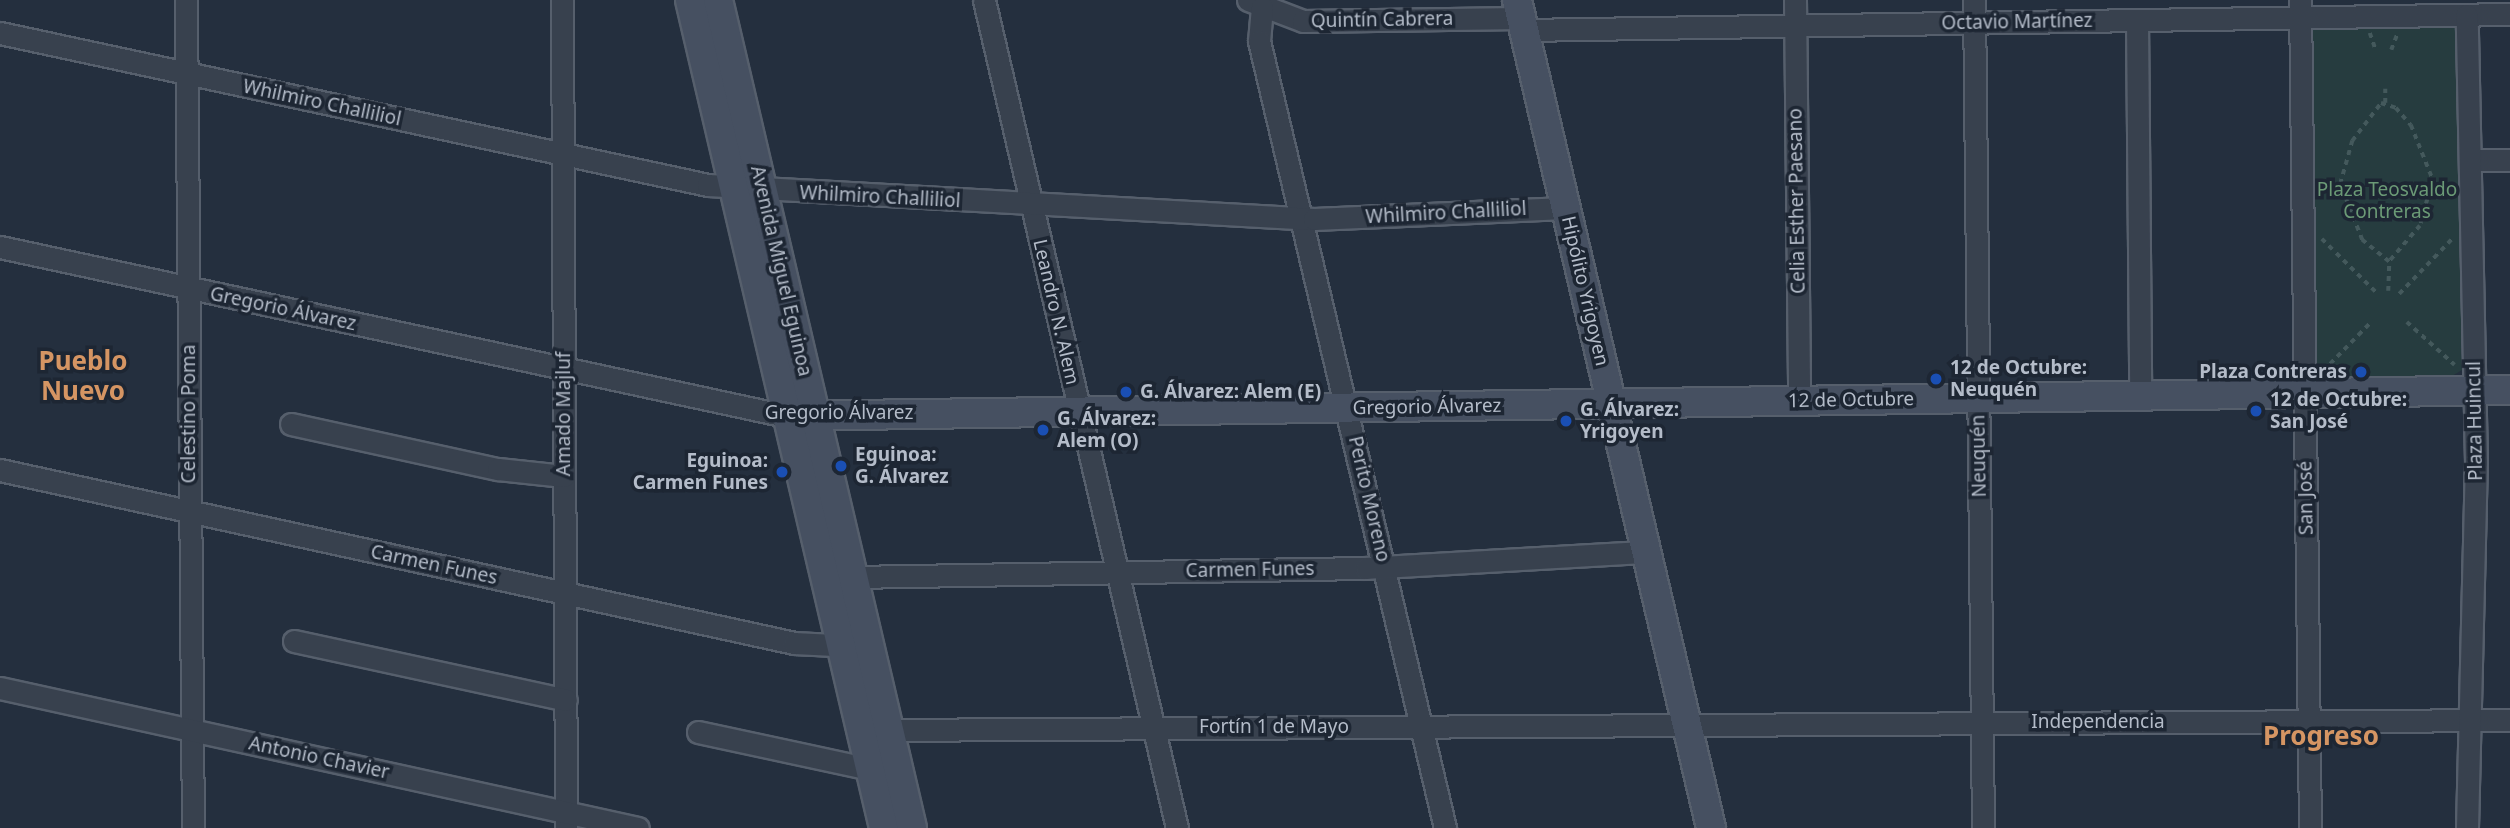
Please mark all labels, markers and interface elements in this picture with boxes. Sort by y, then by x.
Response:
street label: Quintín Cabrera [1311,7,1453,33]
street label: Octavio Martínez [1941,9,2093,35]
street label: Whilmiro Challiliol [241,75,403,131]
street label: Celia Esther Paesano [1784,108,1810,294]
street label: Avenida Miguel Eguinoa [746,164,816,378]
park label: Plaza Teosvaldo Contreras [2317,179,2457,223]
street label: Whilmiro Challiliol [799,181,961,213]
street label: Whilmiro Challiliol [1365,197,1527,229]
street label: Hipólito Yrigoyen [1557,214,1613,368]
street label: Leandro N. Alem [1028,237,1084,387]
street label: Gregorio Álvarez [208,282,358,336]
district label: Pueblo Nuevo [39,345,127,406]
street label: Celestino Poma [178,345,200,483]
street label: Amado Majluf [553,352,575,476]
place label: 12 de Octubre: Neuquén [1950,357,2087,401]
place label: Plaza Contreras [2199,361,2347,383]
street label: Plaza Huincul [2463,361,2487,481]
marker: Plaza Contreras [2353,364,2369,380]
marker: 12 de Octubre: Neuquén [1928,371,1944,387]
place label: G. Álvarez: Alem (E) [1140,381,1321,403]
marker: G. Álvarez: Alem (E) [1118,384,1134,400]
street label: 12 de Octubre [1788,387,1914,413]
place label: 12 de Octubre: San José [2270,389,2407,433]
street label: Gregorio Álvarez [1352,394,1502,420]
place label: G. Álvarez: Yrigoyen [1580,399,1679,443]
street label: Gregorio Álvarez [765,402,913,424]
marker: 12 de Octubre: San José [2248,403,2264,419]
place label: G. Álvarez: Alem (O) [1057,408,1156,452]
marker: G. Álvarez: Yrigoyen [1558,413,1574,429]
street label: Neuquén [1967,414,1991,498]
marker: G. Álvarez: Alem (O) [1035,422,1051,438]
street label: Perito Moreno [1343,434,1395,564]
place label: Eguinoa: G. Álvarez [855,444,949,488]
place label: Eguinoa: Carmen Funes [633,450,768,494]
marker: Eguinoa: G. Álvarez [833,458,849,474]
street label: San José [2294,461,2318,535]
marker: Eguinoa: Carmen Funes [774,464,790,480]
street label: Carmen Funes [369,540,499,590]
street label: Carmen Funes [1185,557,1315,583]
street label: Independencia [2031,711,2165,733]
street label: Fortín 1 de Mayo [1199,716,1349,738]
district label: Progreso [2263,720,2379,752]
street label: Antonio Chavier [247,732,391,784]

